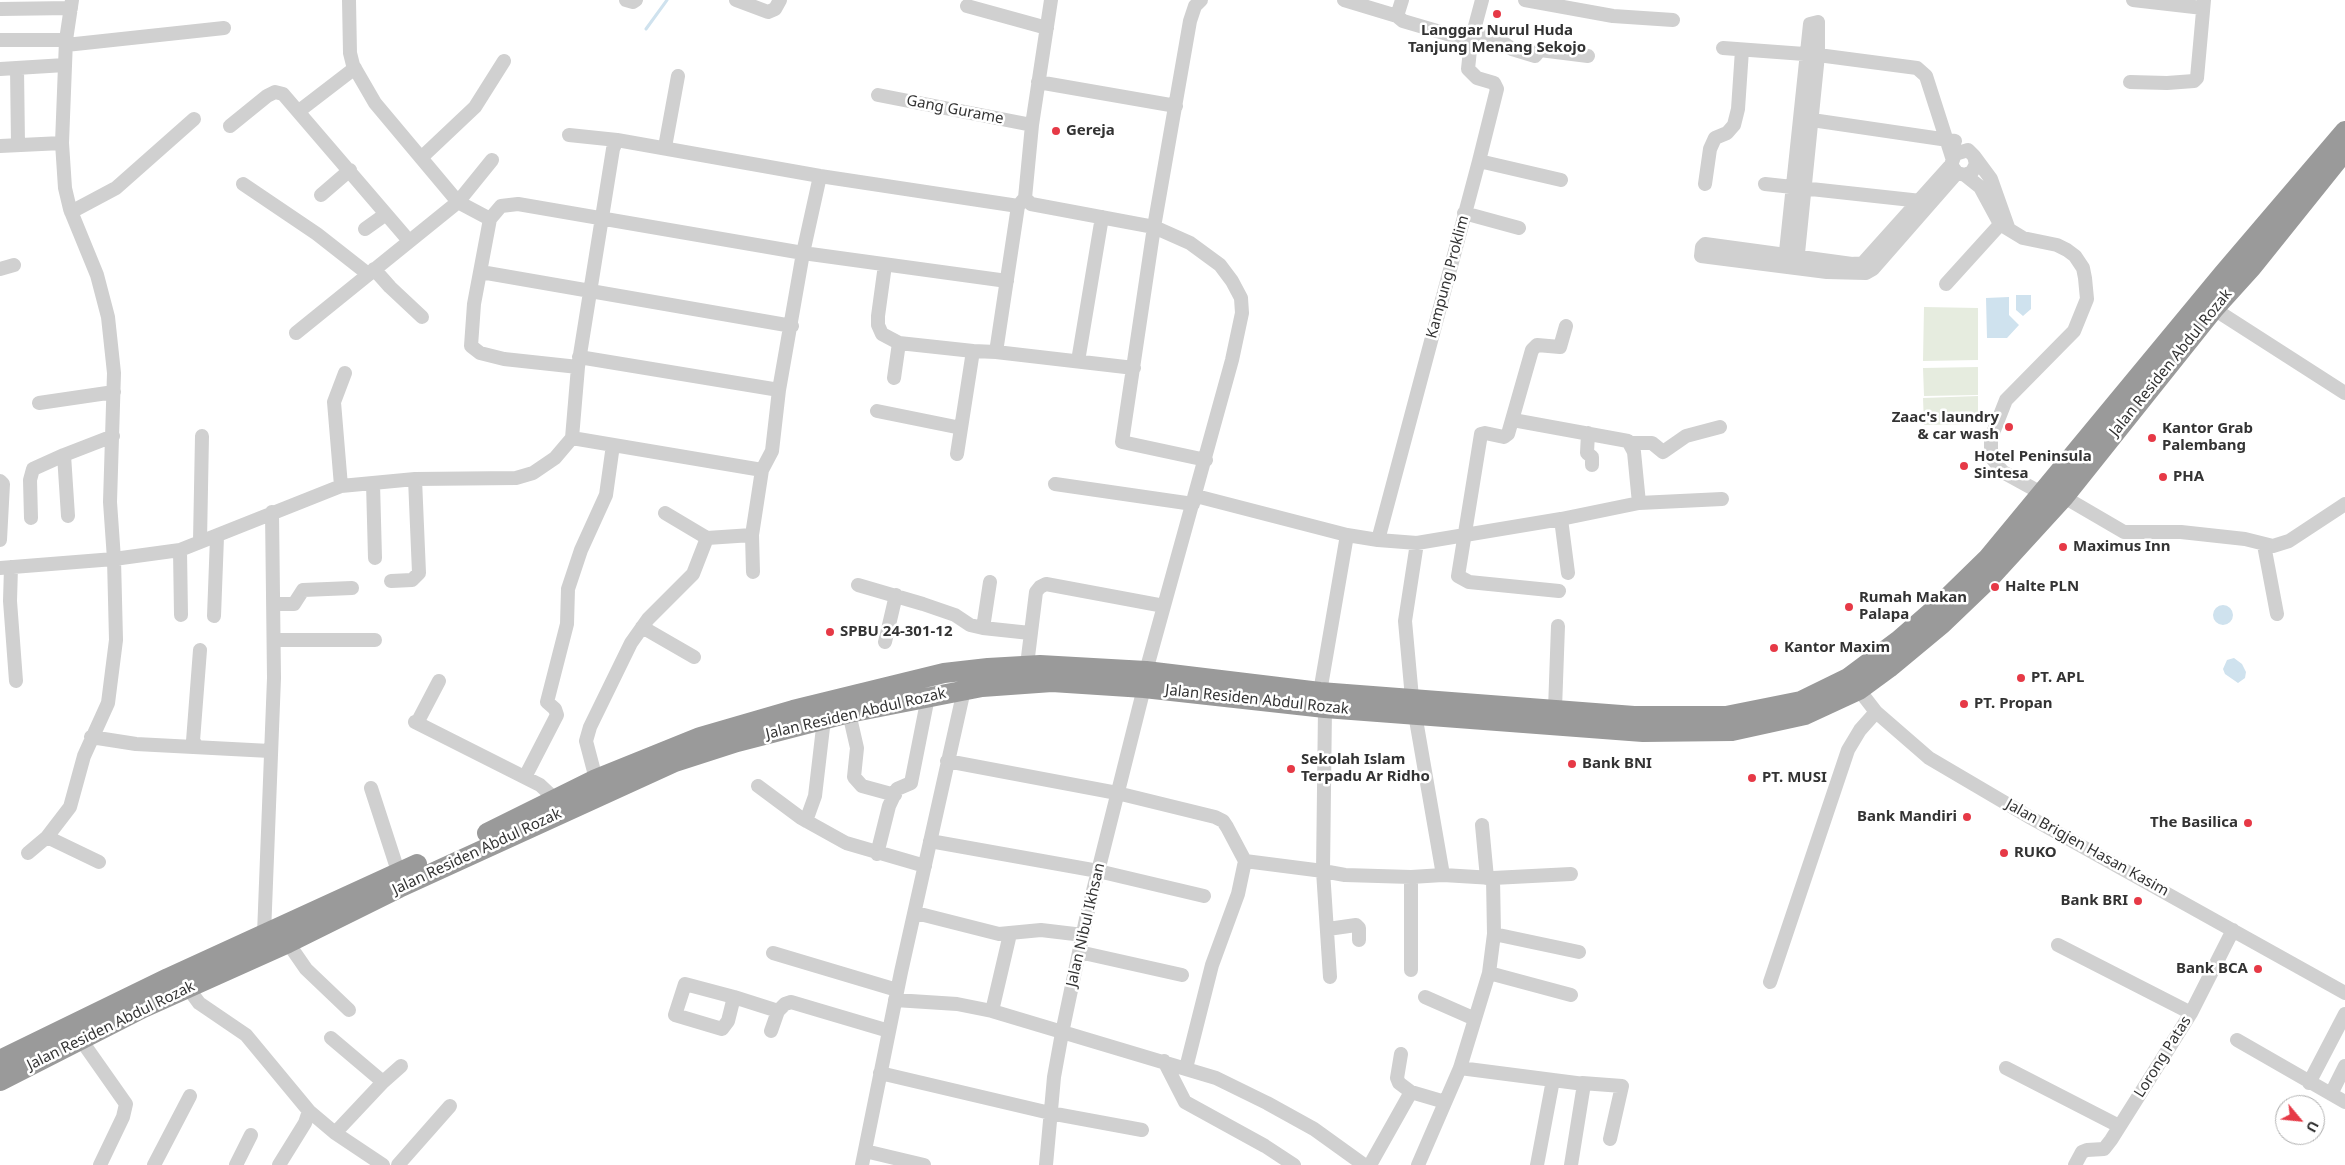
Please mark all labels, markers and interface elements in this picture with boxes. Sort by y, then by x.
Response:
marker: Langgar Nurul Huda Tanjung Menang Sekojo [1491,8,1503,20]
place label: Langgar Nurul Huda Tanjung Menang Sekojo [1408,22,1586,57]
street label: Gang Gurame [905,92,1005,128]
place label: Gereja [1066,122,1115,140]
marker: Gereja [1050,125,1062,137]
street label: Kampung Proklim [1423,214,1473,340]
street label: Jalan Residen Abdul Rozak [2106,286,2236,440]
place label: Zaac's laundry & car wash [1892,409,1999,444]
place label: Kantor Grab Palembang [2162,420,2253,455]
marker: Zaac's laundry & car wash [2003,421,2015,433]
marker: Kantor Grab Palembang [2146,432,2158,444]
place label: Hotel Peninsula Sintesa [1974,448,2092,483]
marker: Hotel Peninsula Sintesa [1958,460,1970,472]
place label: PHA [2173,468,2204,486]
marker: PHA [2157,471,2169,483]
place label: Maximus Inn [2073,538,2170,556]
marker: Maximus Inn [2057,541,2069,553]
place label: Halte PLN [2005,578,2079,596]
marker: Halte PLN [1989,581,2001,593]
place label: Rumah Makan Palapa [1859,589,1967,624]
marker: Rumah Makan Palapa [1843,601,1855,613]
place label: SPBU 24-301-12 [840,623,952,641]
marker: SPBU 24-301-12 [824,626,836,638]
place label: Kantor Maxim [1784,639,1890,657]
marker: Kantor Maxim [1768,642,1780,654]
place label: PT. APL [2031,669,2084,687]
marker: PT. APL [2015,672,2027,684]
street label: Jalan Residen Abdul Rozak [1164,681,1350,719]
street label: Jalan Residen Abdul Rozak [764,684,948,744]
place label: PT. Propan [1974,695,2052,713]
marker: PT. Propan [1958,698,1970,710]
place label: Sekolah Islam Terpadu Ar Ridho [1301,751,1430,786]
place label: Bank BNI [1582,755,1652,773]
marker: Bank BNI [1566,758,1578,770]
marker: Sekolah Islam Terpadu Ar Ridho [1285,763,1297,775]
place label: PT. MUSI [1762,769,1827,787]
marker: PT. MUSI [1746,772,1758,784]
street label: Jalan Brigjen Hasan Kasim [2002,796,2172,900]
street label: Jalan Residen Abdul Rozak [390,805,564,899]
place label: Bank Mandiri [1857,808,1957,826]
marker: Bank Mandiri [1961,811,1973,823]
place label: The Basilica [2150,814,2238,832]
marker: The Basilica [2242,817,2254,829]
place label: RUKO [2014,844,2057,862]
marker: RUKO [1998,847,2010,859]
street label: Jalan Nibul Ikhsan [1063,861,1109,989]
place label: Bank BRI [2060,892,2128,910]
marker: Bank BRI [2132,895,2144,907]
place label: Bank BCA [2176,960,2248,978]
marker: Bank BCA [2252,963,2264,975]
street label: Jalan Residen Abdul Rozak [24,977,198,1075]
street label: Lorong Patas [2131,1013,2195,1101]
north arrow [2275,1095,2325,1145]
text: U [2302,1118,2324,1136]

